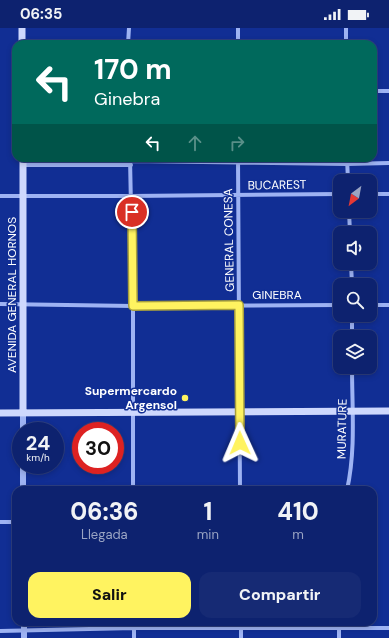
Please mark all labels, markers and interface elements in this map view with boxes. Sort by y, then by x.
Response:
text: 06:35 [20,4,62,24]
text: 170 m [94,51,172,88]
icon: left [28,56,80,108]
text: Ginebra [94,87,160,111]
icon: left [142,132,164,154]
icon: ahead [184,132,206,154]
icon: right [226,132,248,154]
north arrow [333,174,377,218]
map controls [333,174,377,374]
street label: BUCAREST [247,176,307,194]
street label: GENERAL CONESA [220,188,238,292]
pin [115,195,149,229]
icon: arrive [121,201,143,223]
street label: AVENIDA GENERAL HORNOS [4,217,20,373]
button: sound [333,226,377,270]
button: search [333,278,377,322]
street label: GINEBRA [252,287,302,303]
button: layers [333,330,377,374]
place label: Supermercardo Argensol [85,383,177,413]
marker: Supermercardo Argensol [180,393,190,403]
street label: MURATURE [333,398,351,459]
speed limit sign: 30 [72,422,124,474]
position arrow [219,422,261,464]
text: 24 [26,430,50,456]
text: km/h [26,451,50,464]
text: 06:36 [70,496,138,527]
text: 1 [203,496,212,527]
text: 410 [277,496,319,527]
text: Llegada [81,526,128,543]
text: min [197,526,219,543]
text: m [292,526,304,543]
button: Salir [28,572,191,618]
button: Compartir [199,572,361,618]

